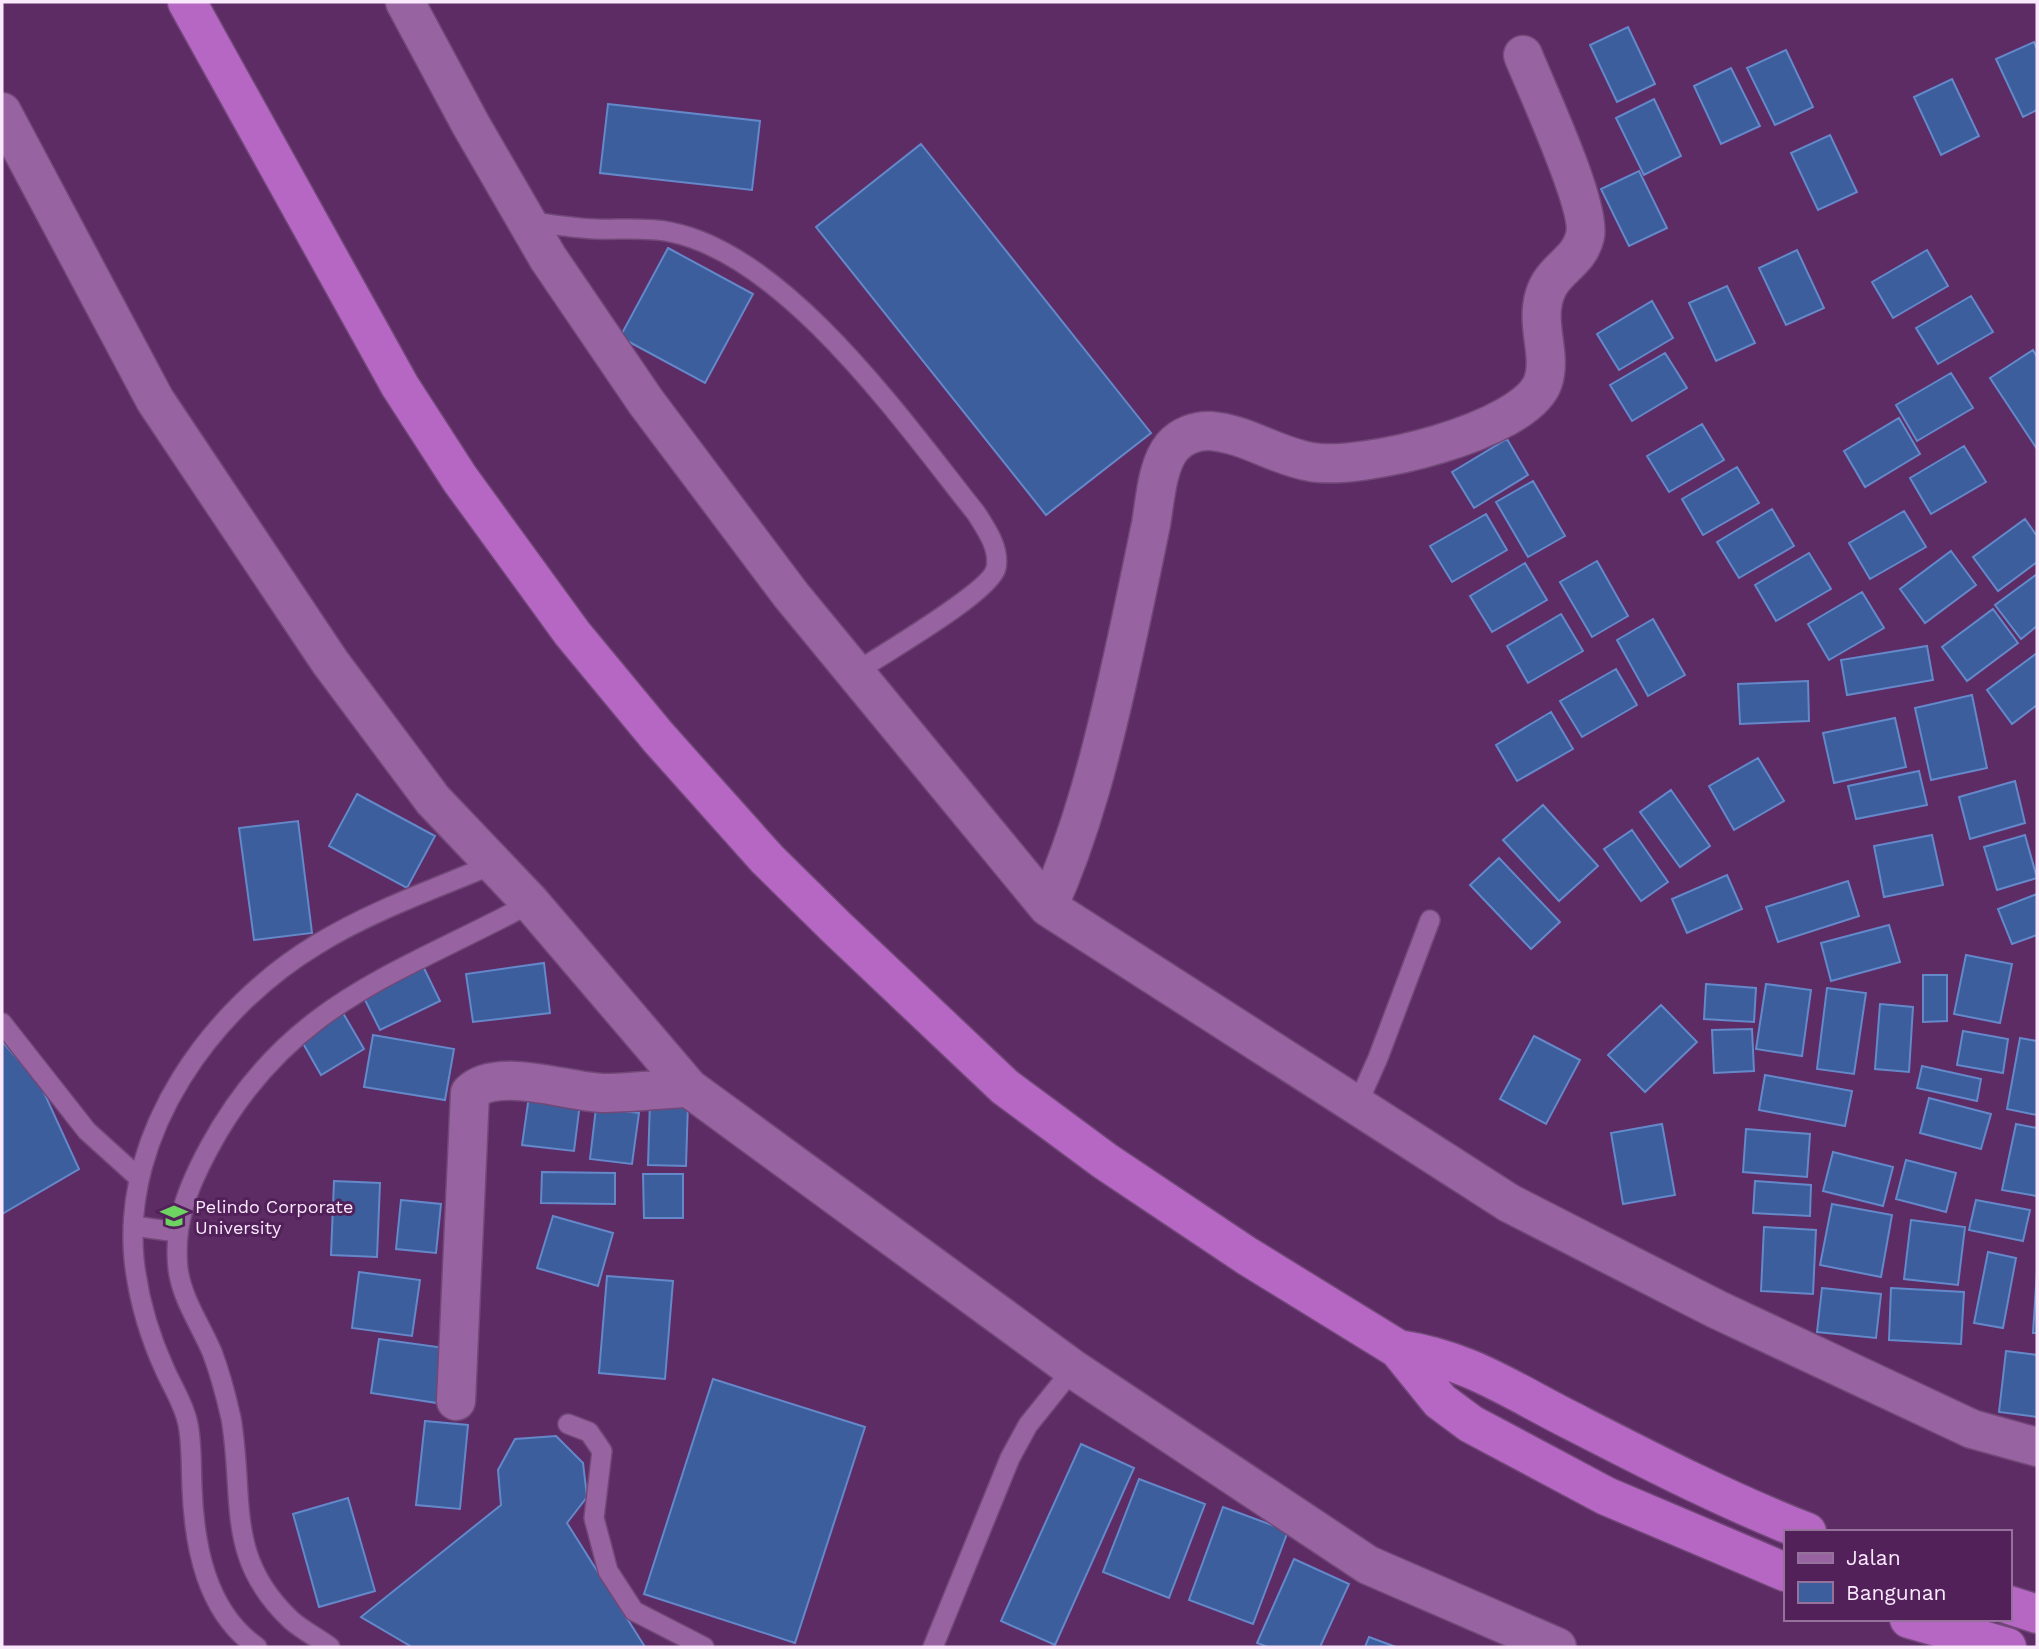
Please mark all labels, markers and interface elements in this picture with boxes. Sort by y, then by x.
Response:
place label: Pelindo Corporate University [195,1196,353,1238]
school or university icon: Pelindo Corporate University [159,1201,189,1231]
legend [1784,1530,2011,1621]
text: Jalan [1846,1545,1901,1570]
text: Bangunan [1846,1580,1947,1605]

